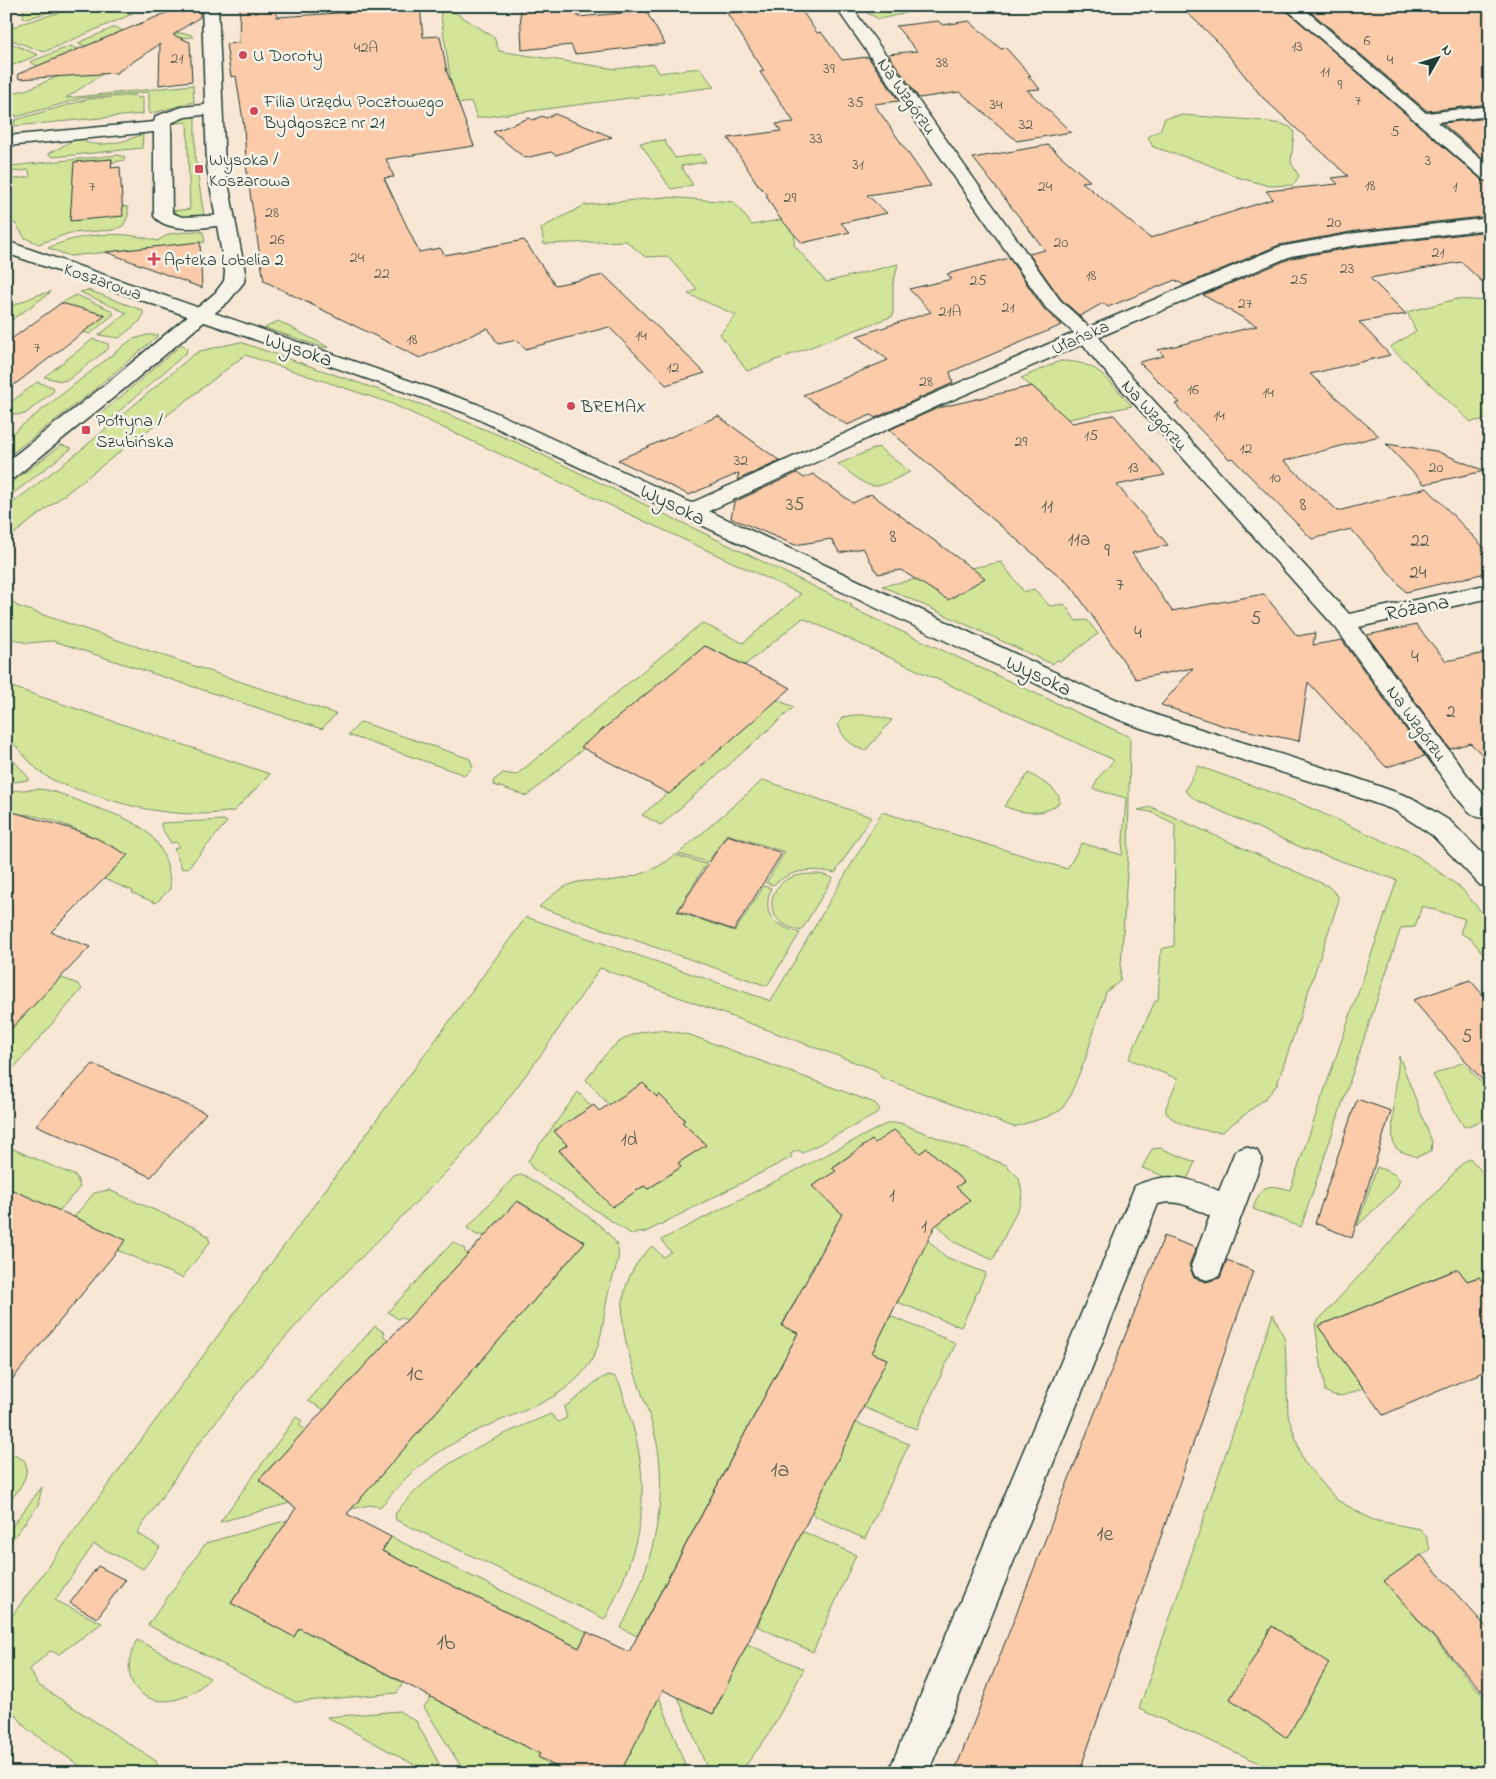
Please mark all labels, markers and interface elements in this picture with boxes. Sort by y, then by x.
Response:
house number: 6 [1363,29,1371,53]
north arrow [1414,32,1464,82]
house number: 13 [1291,35,1303,59]
house number: 42A [354,36,378,60]
text: N [1436,40,1458,61]
place label: U Doroty [253,44,322,70]
house number: 21 [170,47,184,71]
house number: 4 [1387,48,1394,72]
marker: U Doroty [237,49,249,61]
house number: 38 [936,51,948,75]
street label: Na Wzgórzu [868,53,941,142]
house number: 39 [823,57,835,81]
house number: 11 [1320,60,1330,84]
house number: 9 [1338,73,1343,97]
house number: 7 [1355,89,1362,113]
place label: Filia Urzędu Pocztowego Bydgoszcz nr 21 [263,90,444,138]
house number: 35 [848,91,864,115]
house number: 34 [989,93,1003,117]
marker: Filia Urzędu Pocztowego Bydgoszcz nr 21 [248,105,260,117]
house number: 32 [1019,113,1033,137]
house number: 5 [1390,120,1400,144]
house number: 33 [809,127,823,151]
place label: Wysoka / Koszarowa [209,148,290,195]
house number: 3 [1425,149,1431,173]
house number: 31 [852,153,864,177]
marker: Wysoka / Koszarowa [193,163,205,175]
house number: 18 [1364,174,1376,198]
house number: 7 [89,175,96,199]
house number: 24 [1038,175,1053,199]
house number: 1 [1452,175,1458,199]
house number: 29 [784,186,797,210]
house number: 28 [265,201,279,225]
house number: 20 [1327,211,1342,235]
house number: 26 [270,228,285,252]
house number: 20 [1054,231,1069,255]
house number: 21 [1431,241,1445,265]
house number: 24 [350,246,365,270]
place label: Apteka Lobelia 2 [164,248,284,274]
marker: Apteka Lobelia 2 [148,253,160,265]
street label: Koszarowa [60,257,145,308]
house number: 23 [1340,257,1354,281]
house number: 22 [374,262,390,286]
house number: 18 [1085,264,1097,288]
house number: 25 [1290,268,1308,292]
house number: 25 [969,269,987,293]
house number: 27 [1238,292,1253,316]
house number: 21 [1001,296,1015,320]
house number: 21A [939,300,962,324]
street label: Ułańska [1048,315,1114,363]
house number: 14 [635,324,647,348]
street label: Wysoka [260,326,336,378]
house number: 18 [406,328,418,352]
house number: 7 [34,336,41,360]
house number: 12 [666,356,680,380]
house number: 28 [919,370,933,394]
street label: Na Wzgórzu [1113,375,1193,459]
house number: 16 [1187,378,1199,402]
house number: 14 [1262,381,1274,405]
place label: BREMAX [580,395,646,421]
marker: BREMAX [565,400,577,412]
house number: 14 [1213,404,1225,428]
place label: Połtyna / Szubińska [96,409,174,456]
marker: Połtyna / Szubińska [80,424,92,436]
house number: 15 [1084,424,1098,448]
house number: 29 [1015,430,1028,454]
house number: 12 [1239,437,1253,461]
house number: 32 [734,449,748,473]
house number: 13 [1127,456,1139,480]
house number: 20 [1429,456,1444,480]
house number: 10 [1269,466,1281,490]
street label: Wysoka [633,477,710,536]
house number: 35 [786,492,804,519]
house number: 8 [1299,492,1307,519]
house number: 11 [1041,494,1053,521]
house number: 8 [889,524,897,551]
house number: 11a [1068,527,1090,554]
house number: 22 [1411,528,1429,555]
house number: 9 [1104,538,1110,565]
house number: 24 [1409,560,1427,587]
house number: 7 [1116,572,1124,599]
street label: Różana [1383,588,1452,630]
house number: 5 [1251,606,1262,633]
house number: 4 [1134,620,1142,647]
house number: 4 [1411,644,1419,671]
street label: Wysoka [999,649,1076,707]
street label: Na Wzgórzu [1378,681,1452,768]
house number: 2 [1446,699,1456,726]
house number: 5 [1462,1024,1473,1051]
house number: 1d [621,1127,638,1154]
house number: 1 [889,1183,895,1210]
house number: 1 [921,1214,927,1241]
house number: 1c [407,1359,424,1391]
house number: 1a [771,1455,789,1487]
house number: 1e [1097,1519,1114,1551]
house number: 1b [437,1628,456,1660]

